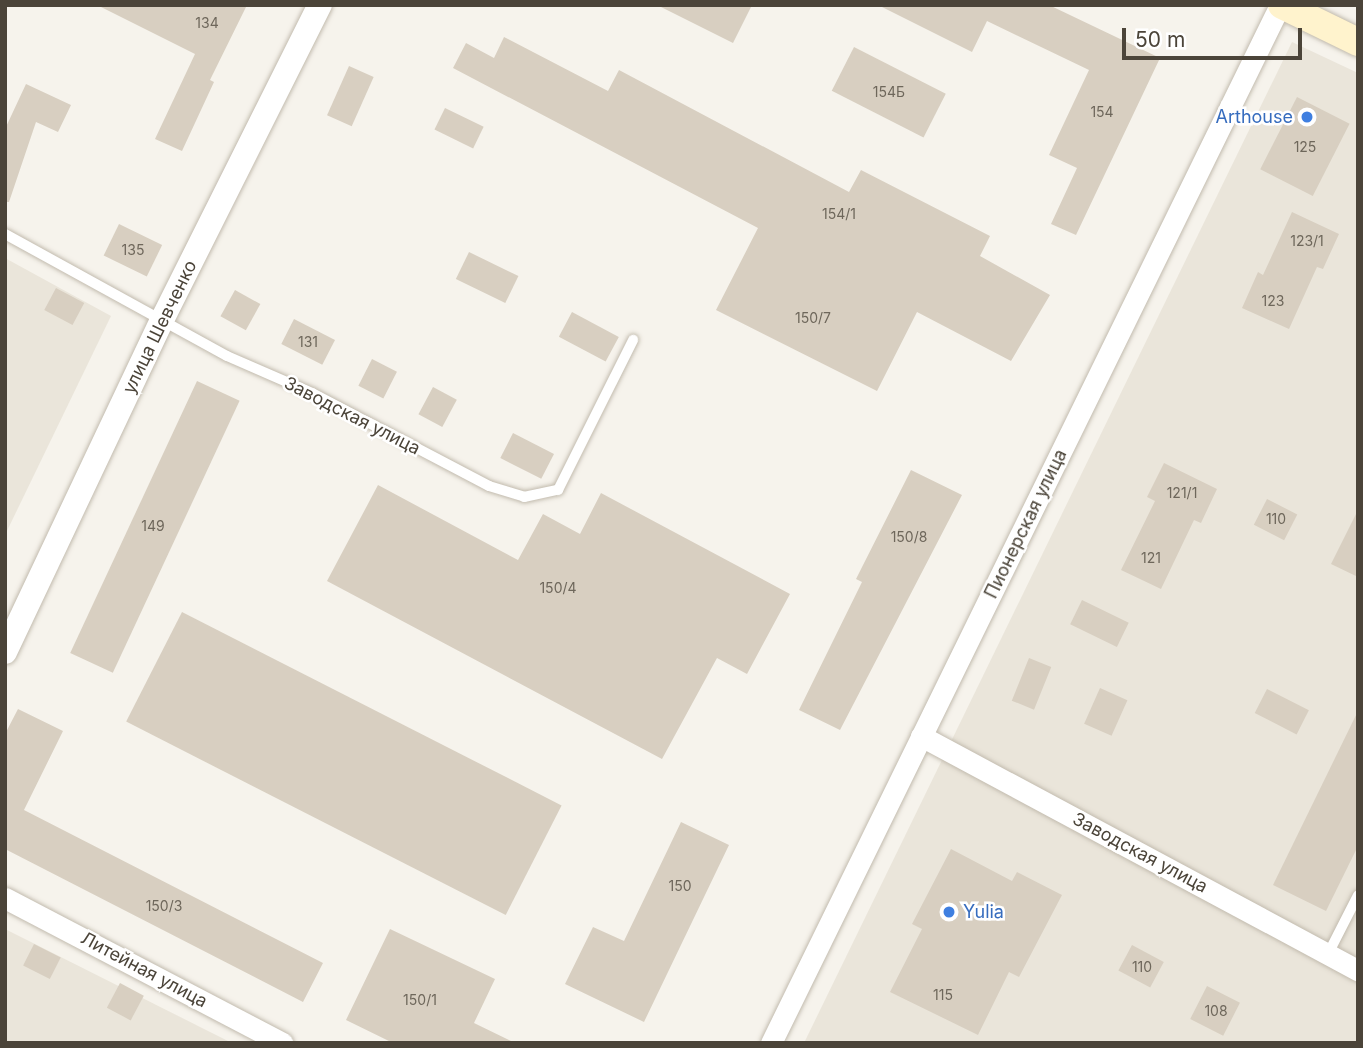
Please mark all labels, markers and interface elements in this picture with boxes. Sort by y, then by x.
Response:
scale bar [1125,14,1305,58]
house number: 134 [195,15,219,31]
text: 50 m [1135,27,1185,52]
house number: 154Б [873,84,905,100]
house number: 154 [1090,104,1114,120]
place label: Arthouse [1216,106,1293,128]
marker: Arthouse [1299,109,1315,125]
house number: 125 [1294,139,1316,155]
house number: 154/1 [822,206,856,222]
house number: 123/1 [1290,233,1324,249]
house number: 135 [122,242,144,258]
street label: улица Шевченко [118,257,202,397]
house number: 123 [1262,293,1284,309]
house number: 150/7 [795,310,831,326]
house number: 131 [298,334,318,350]
street label: Заводская улица [280,372,424,460]
street label: Пионерская улица [980,446,1072,602]
house number: 121/1 [1167,485,1197,501]
house number: 110 [1266,511,1286,527]
house number: 149 [141,518,165,534]
house number: 150/8 [891,529,927,545]
house number: 121 [1141,550,1161,566]
house number: 150/4 [539,580,577,596]
street label: Заводская улица [1069,808,1211,898]
house number: 150 [668,878,692,894]
house number: 150/3 [146,898,182,914]
place label: Yulia [963,901,1004,923]
marker: Yulia [941,904,957,920]
street label: Литейная улица [77,928,211,1012]
house number: 110 [1132,959,1152,975]
house number: 115 [933,987,953,1003]
house number: 150/1 [403,992,437,1008]
house number: 108 [1204,1003,1228,1019]

